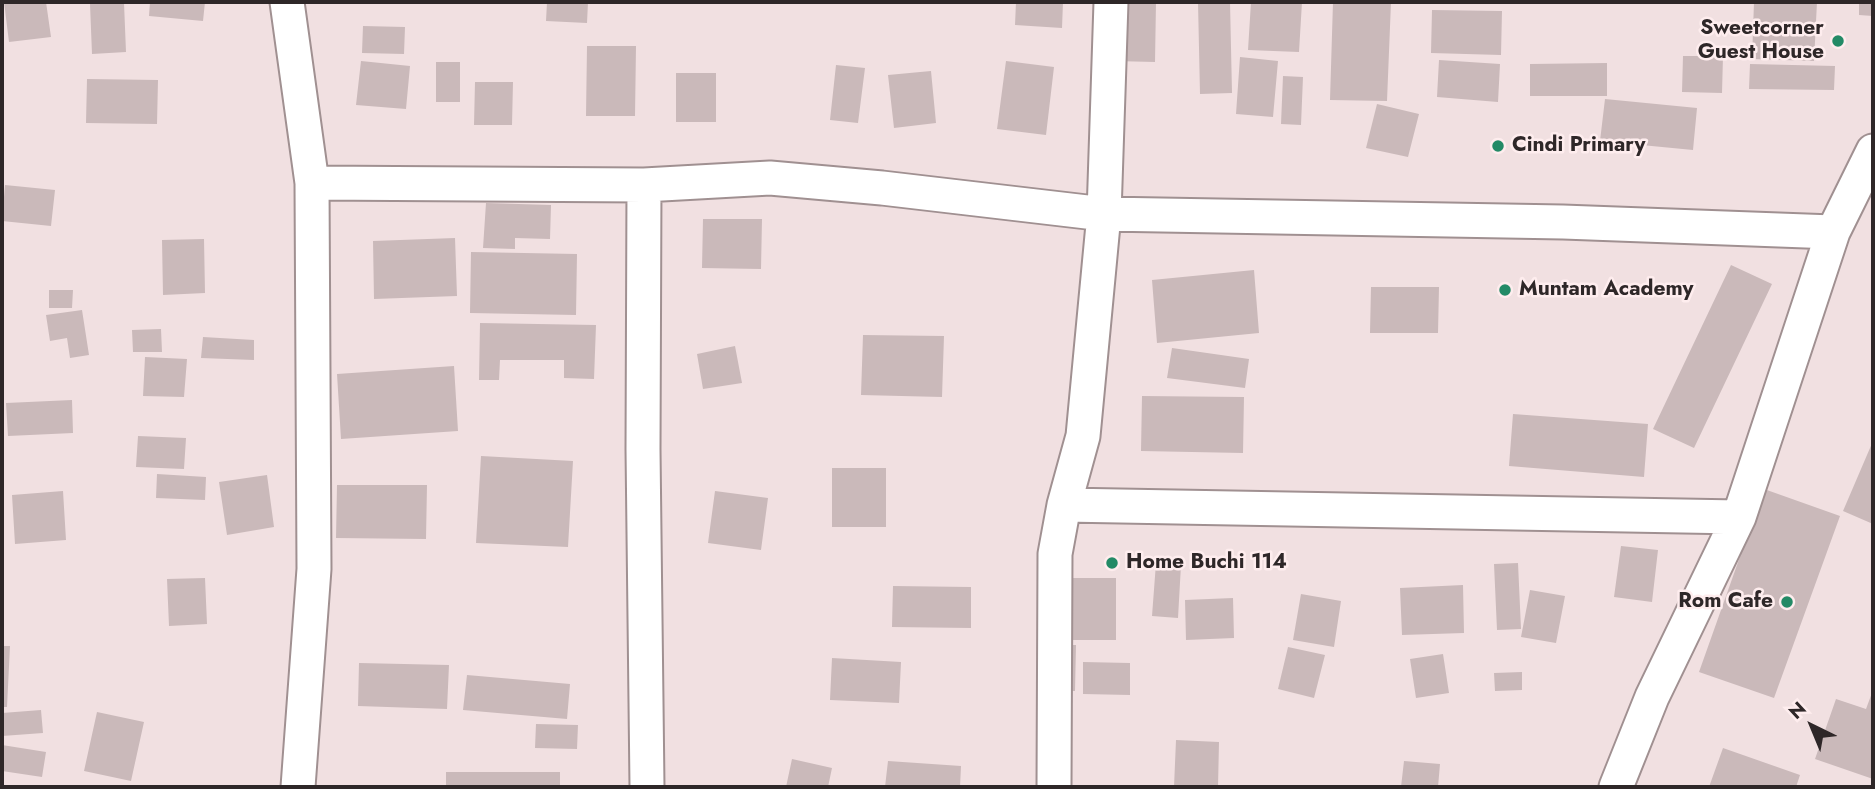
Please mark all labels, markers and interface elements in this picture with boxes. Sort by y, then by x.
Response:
place label: Sweetcorner Guest House [1698,16,1824,66]
marker: Sweetcorner Guest House [1830,33,1846,49]
place label: Cindi Primary [1512,133,1645,159]
marker: Cindi Primary [1490,138,1506,154]
place label: Muntam Academy [1519,277,1694,303]
marker: Muntam Academy [1497,282,1513,298]
place label: Home Buchi 114 [1126,550,1287,576]
marker: Home Buchi 114 [1104,555,1120,571]
place label: Rom Cafe [1678,589,1773,615]
marker: Rom Cafe [1779,594,1795,610]
north arrow [1777,691,1847,761]
text: N [1783,695,1812,725]

